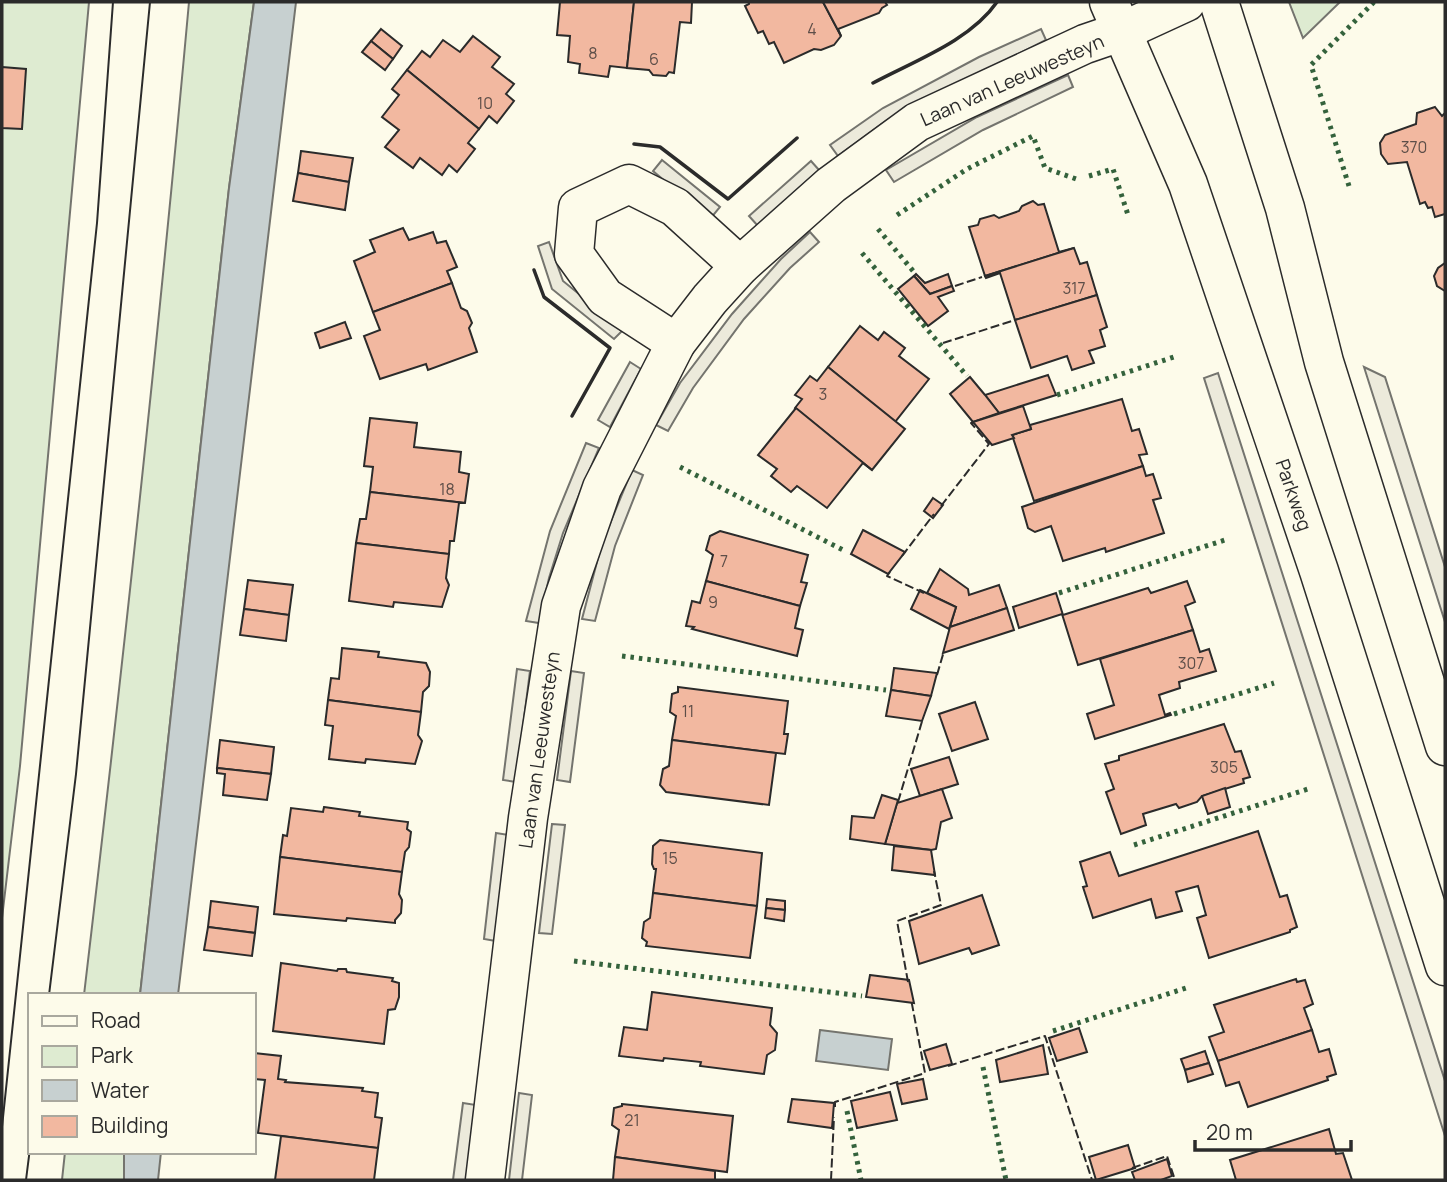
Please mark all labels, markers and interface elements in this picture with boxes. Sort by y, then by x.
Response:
house number: 4 [807,18,817,40]
street label: Laan van Leeuwesteyn [916,28,1108,132]
house number: 8 [588,42,598,64]
house number: 6 [649,48,659,70]
house number: 10 [477,92,493,114]
house number: 370 [1401,136,1427,158]
house number: 317 [1062,277,1086,299]
house number: 3 [819,383,827,405]
street label: Parkweg [1270,456,1318,534]
house number: 18 [439,478,455,500]
house number: 7 [720,550,728,572]
house number: 9 [708,591,718,613]
street label: Laan van Leeuwesteyn [512,650,566,850]
house number: 307 [1178,652,1204,674]
house number: 11 [682,700,694,722]
house number: 305 [1210,756,1238,778]
house number: 15 [662,847,678,869]
legend [28,993,256,1154]
text: Road [91,1006,141,1034]
text: Park [91,1041,133,1069]
text: Water [91,1076,150,1104]
scale bar [1195,1108,1351,1152]
house number: 21 [624,1109,640,1131]
text: Building [91,1111,168,1139]
text: 20 m [1206,1118,1253,1146]

